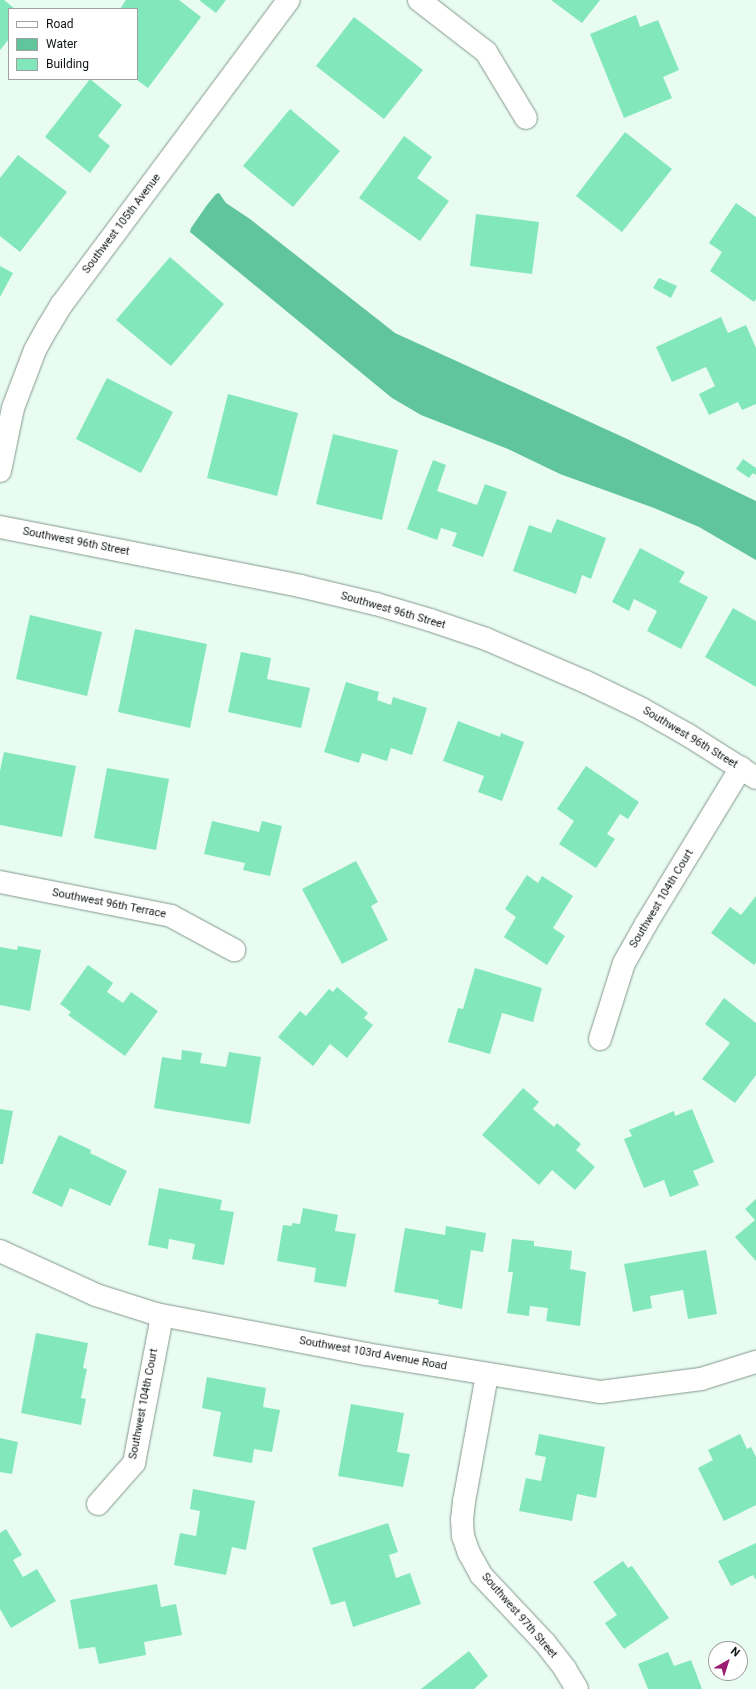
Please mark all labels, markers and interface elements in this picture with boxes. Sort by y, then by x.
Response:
legend [8,8,138,80]
text: Road [46,17,74,31]
text: Water [46,37,77,51]
text: Building [46,57,89,71]
street label: Southwest 105th Avenue [80,171,164,277]
street label: Southwest 96th Street [22,525,130,559]
street label: Southwest 96th Street [339,590,447,632]
street label: Southwest 96th Street [640,704,740,772]
street label: Southwest 104th Court [627,847,697,951]
street label: Southwest 96th Terrace [51,886,167,922]
street label: Southwest 103rd Avenue Road [298,1335,448,1373]
street label: Southwest 104th Court [127,1347,161,1461]
street label: Southwest 97th Street [478,1571,560,1661]
north arrow [708,1641,748,1681]
text: N [728,1645,742,1660]

